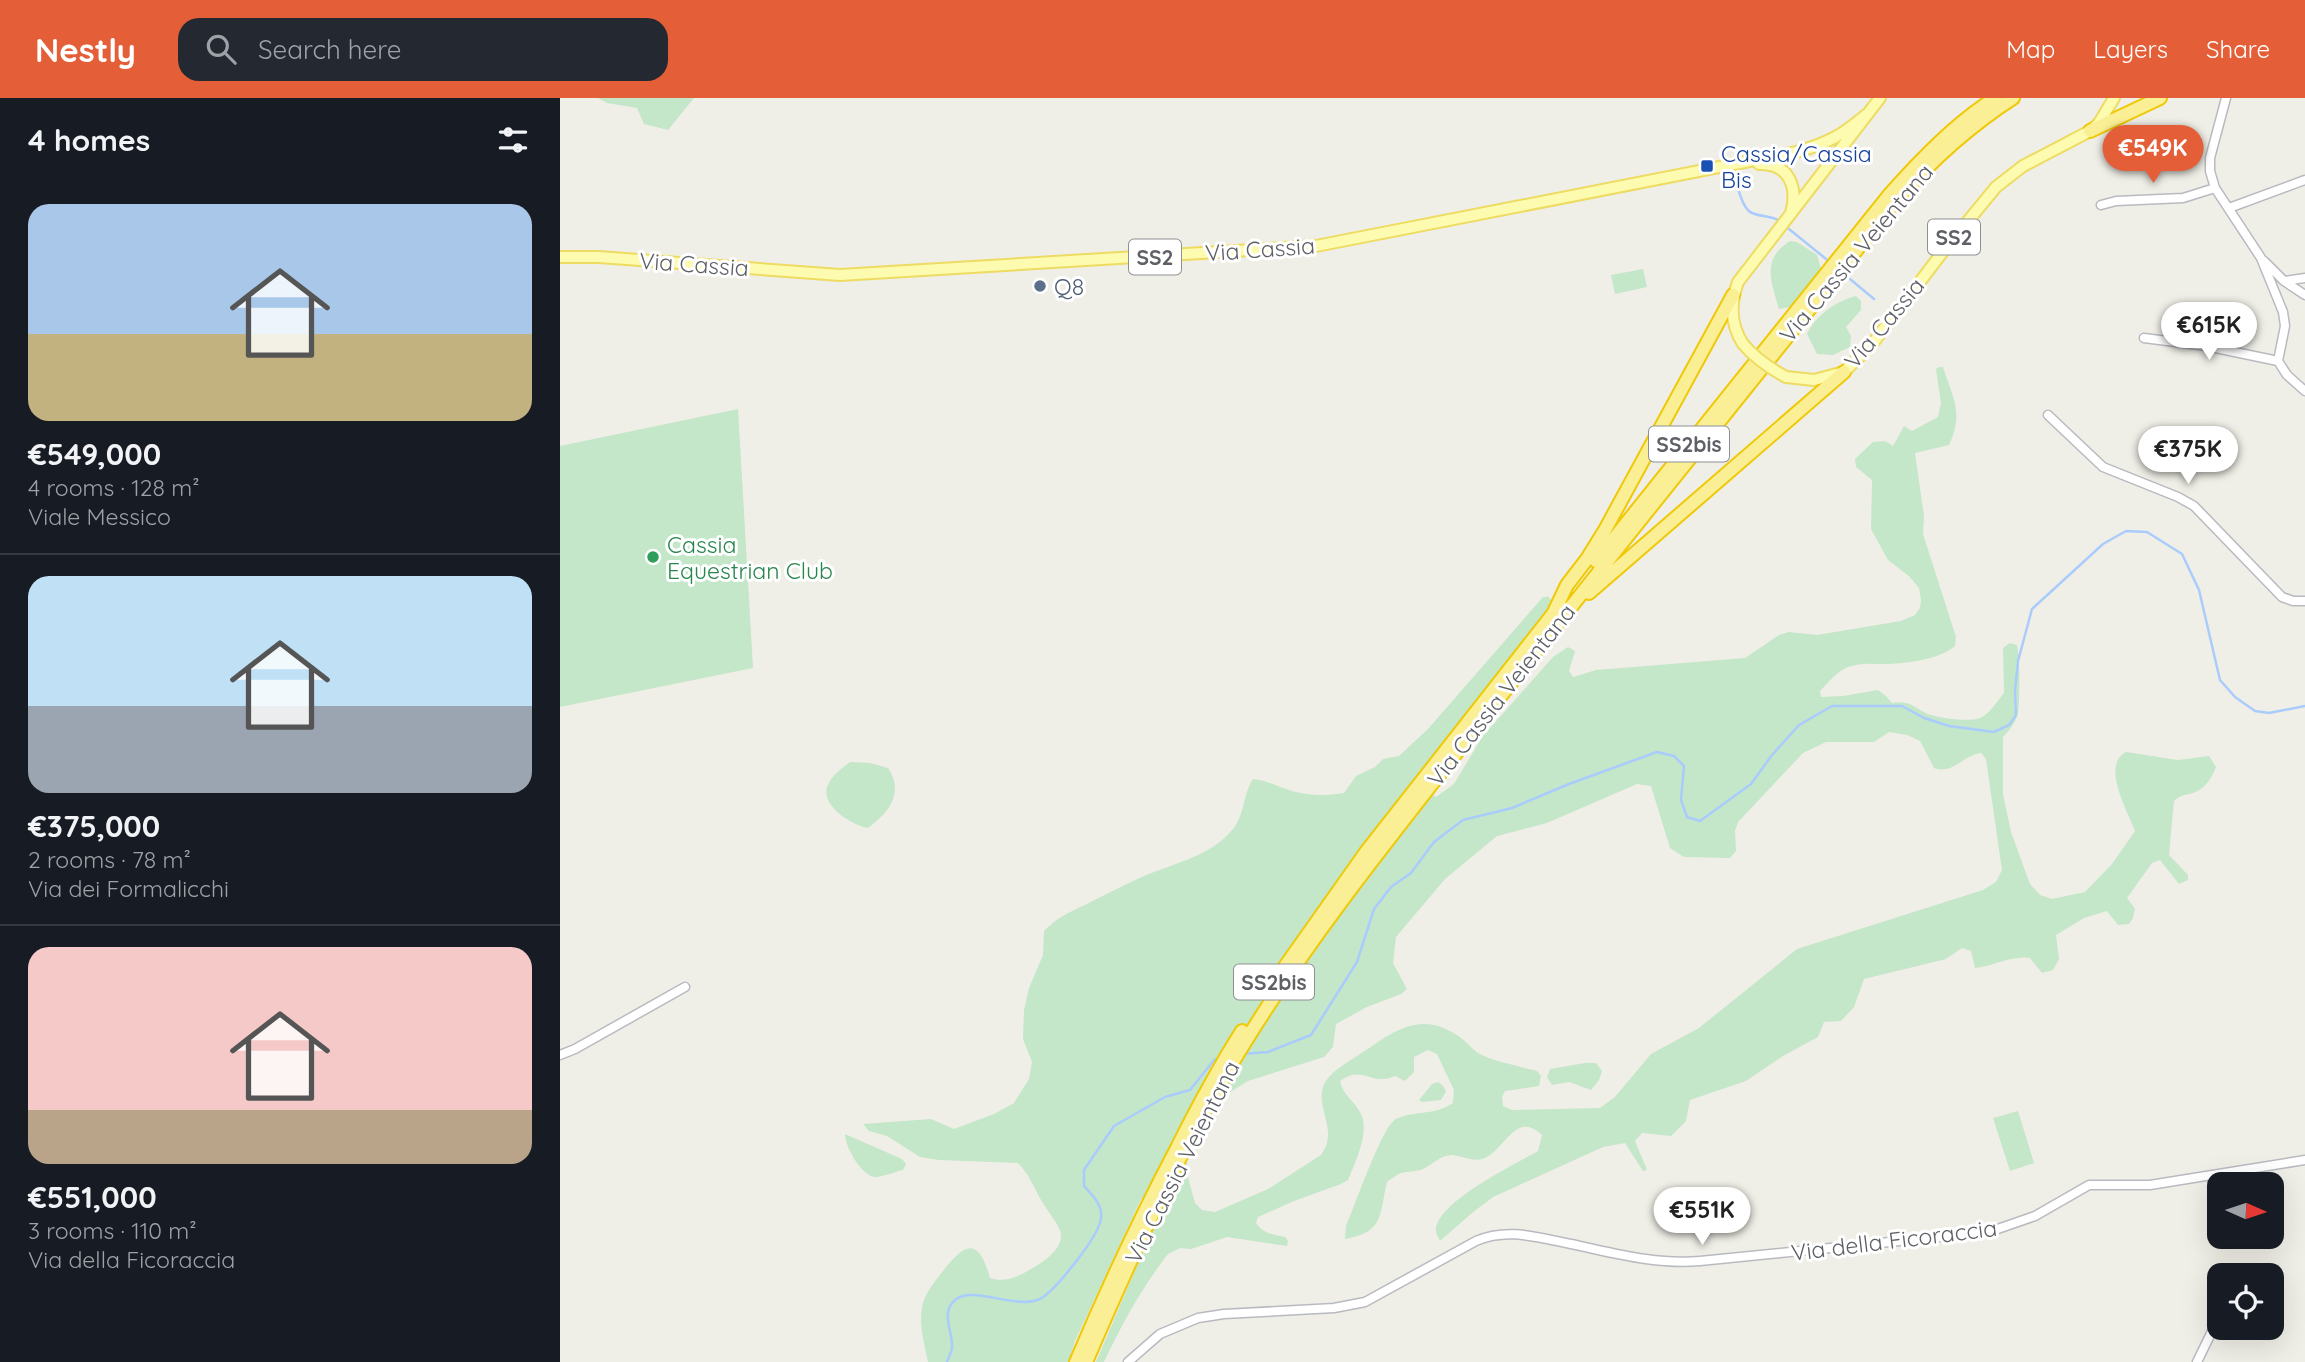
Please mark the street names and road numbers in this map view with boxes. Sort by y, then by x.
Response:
street label: Via Cassia Veientana [1773,158,1939,348]
road number: SS2 [1928,220,1980,254]
street label: Via Cassia [1204,231,1316,267]
road number: SS2 [1129,240,1181,274]
street label: Via Cassia [638,246,750,282]
street label: Via Cassia [1838,272,1930,374]
road number: SS2bis [1649,426,1729,462]
street label: Via Cassia Veientana [1421,598,1581,792]
road number: SS2bis [1234,964,1314,1000]
street label: Via Cassia Veientana [1118,1056,1246,1268]
street label: Via della Ficoraccia [1789,1213,1999,1267]

